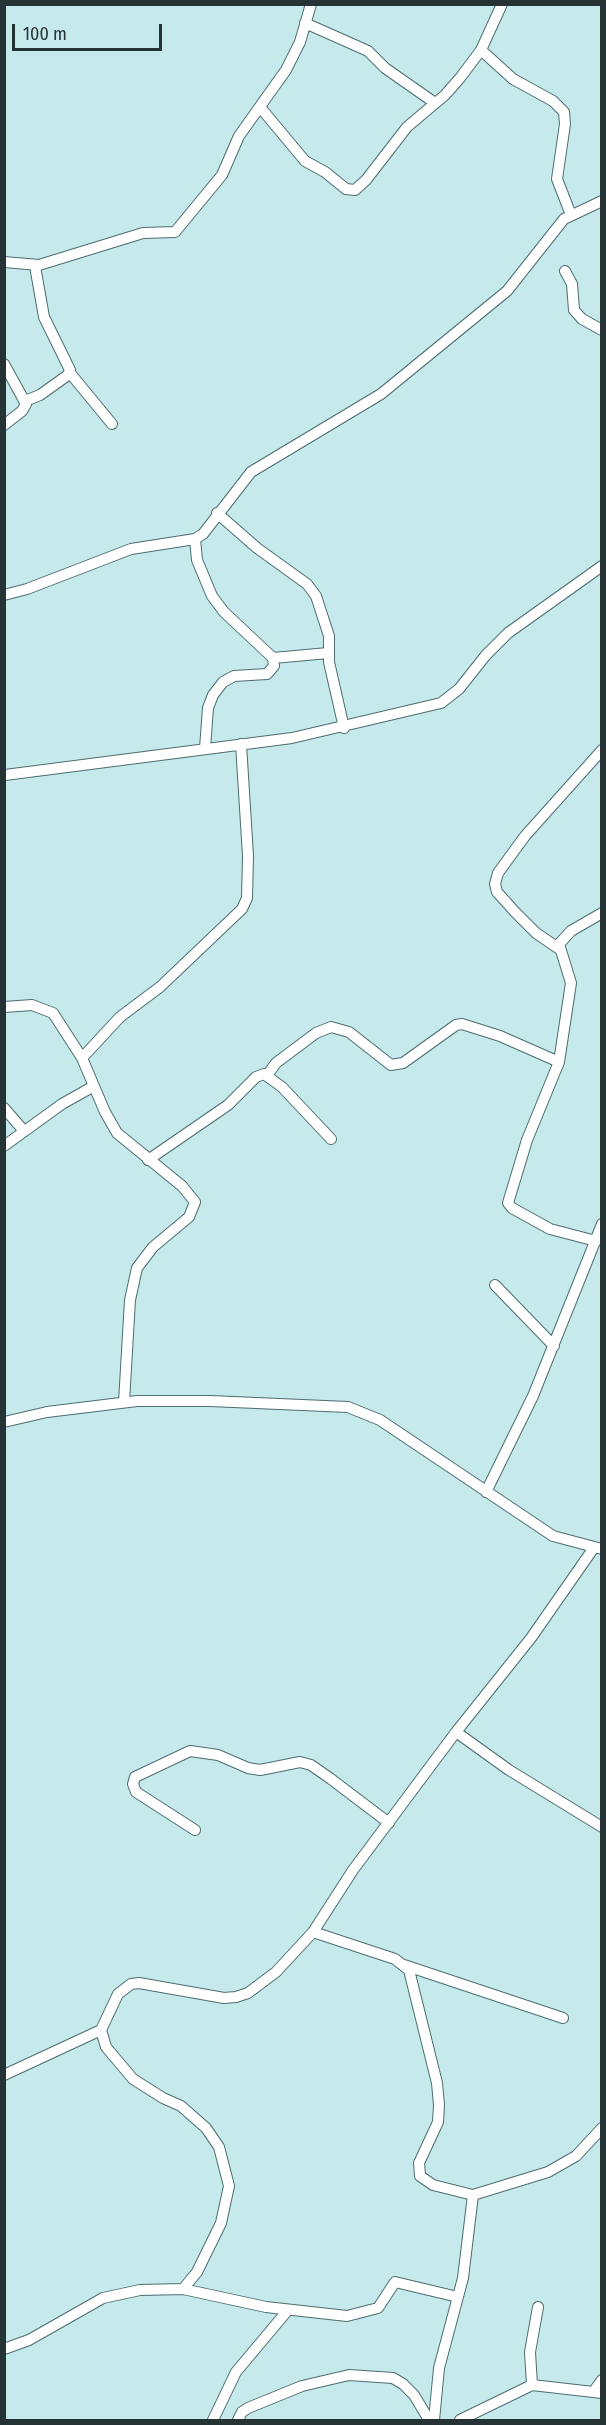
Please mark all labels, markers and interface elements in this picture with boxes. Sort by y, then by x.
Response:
scale bar [15,12,165,50]
text: 100 m [23,23,67,45]

